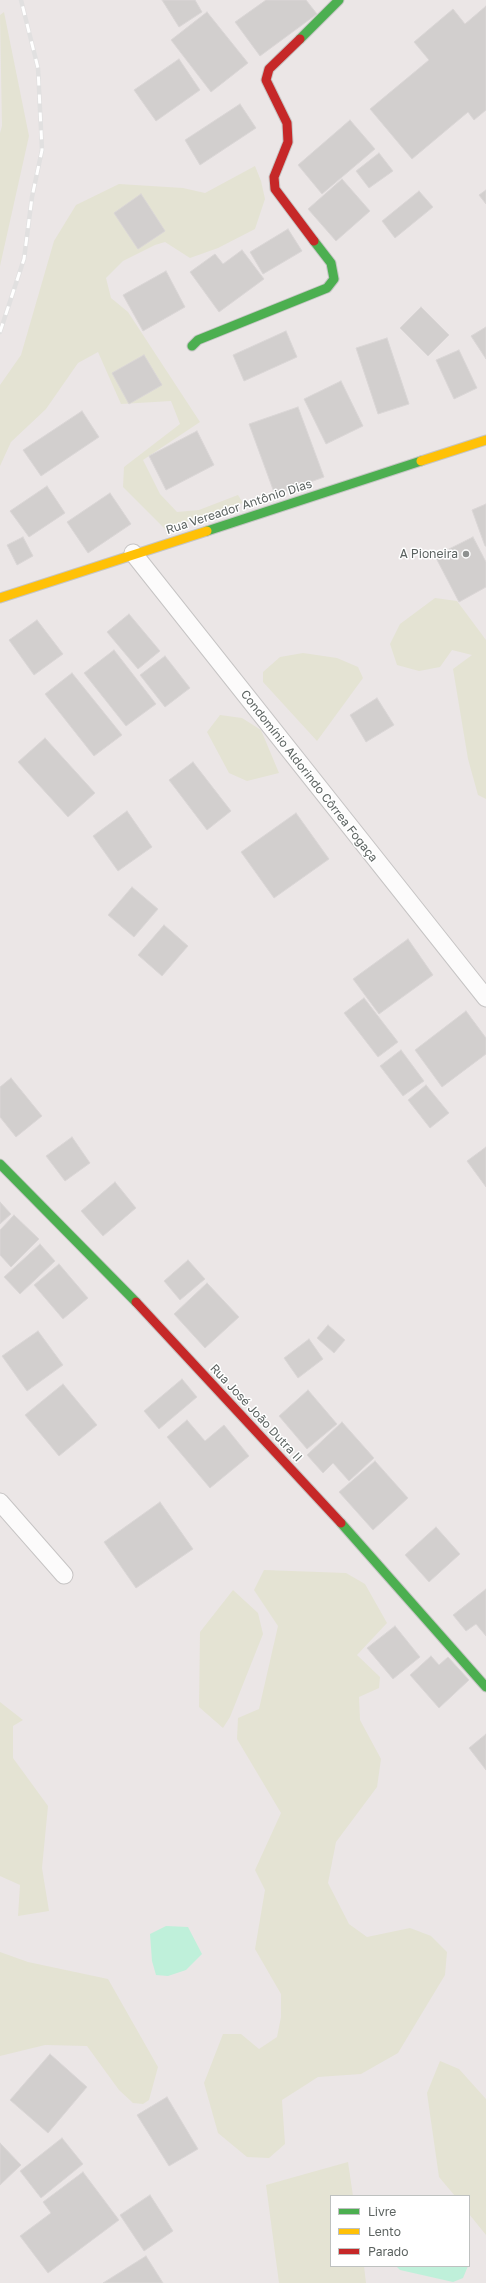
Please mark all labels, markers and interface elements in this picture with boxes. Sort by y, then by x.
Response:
street label: Rua Vereador Antônio Dias [164,477,314,537]
place label: A Pioneira [400,547,458,561]
marker: A Pioneira [461,549,471,559]
street label: Condomínio Aldorindo Côrrea Fogaça [237,687,381,865]
street label: Rua José João Dutra II [207,1361,305,1465]
legend [330,2195,470,2267]
text: Livre [368,2204,396,2219]
text: Lento [368,2224,401,2239]
text: Parado [368,2244,408,2259]

